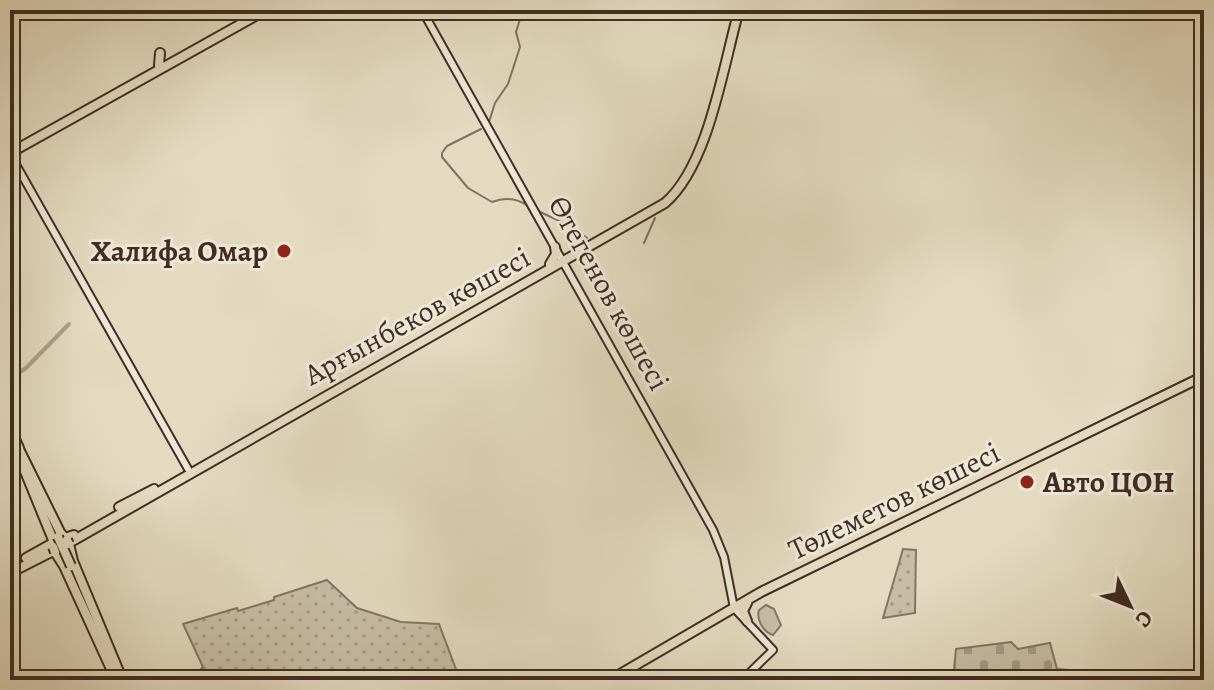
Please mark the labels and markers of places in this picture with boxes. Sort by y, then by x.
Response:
place label: Халифа Омар [91,231,268,271]
marker: Халифа Омар [275,242,293,260]
place label: Авто ЦОН [1042,462,1175,502]
marker: Авто ЦОН [1018,473,1036,491]

